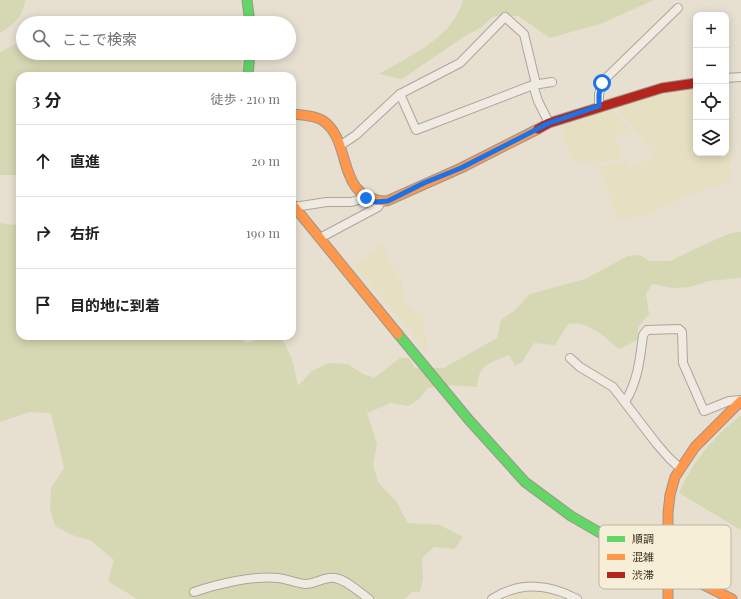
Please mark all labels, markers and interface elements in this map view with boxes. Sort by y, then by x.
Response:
map controls [693,12,729,156]
button: + [693,12,729,48]
search box [16,16,296,60]
icon: search [30,27,52,49]
text: ここで検索 [62,29,137,49]
button: − [693,48,729,84]
route start [593,74,611,92]
button: locate [693,84,729,120]
text: 3 分 [32,88,61,110]
text: 徒歩 · 210 m [210,90,280,107]
button: layers [693,120,729,156]
icon: ahead [32,150,54,172]
text: 直進 [70,151,100,171]
text: 20 m [251,152,280,169]
route end [357,189,375,207]
icon: right [32,222,54,244]
text: 右折 [70,223,100,243]
text: 190 m [246,224,280,241]
icon: arrive [32,294,54,316]
text: 目的地に到着 [70,295,160,315]
legend [599,525,731,589]
text: 順調 [632,531,654,546]
text: 混雑 [632,549,654,564]
text: 渋滞 [632,567,654,582]

